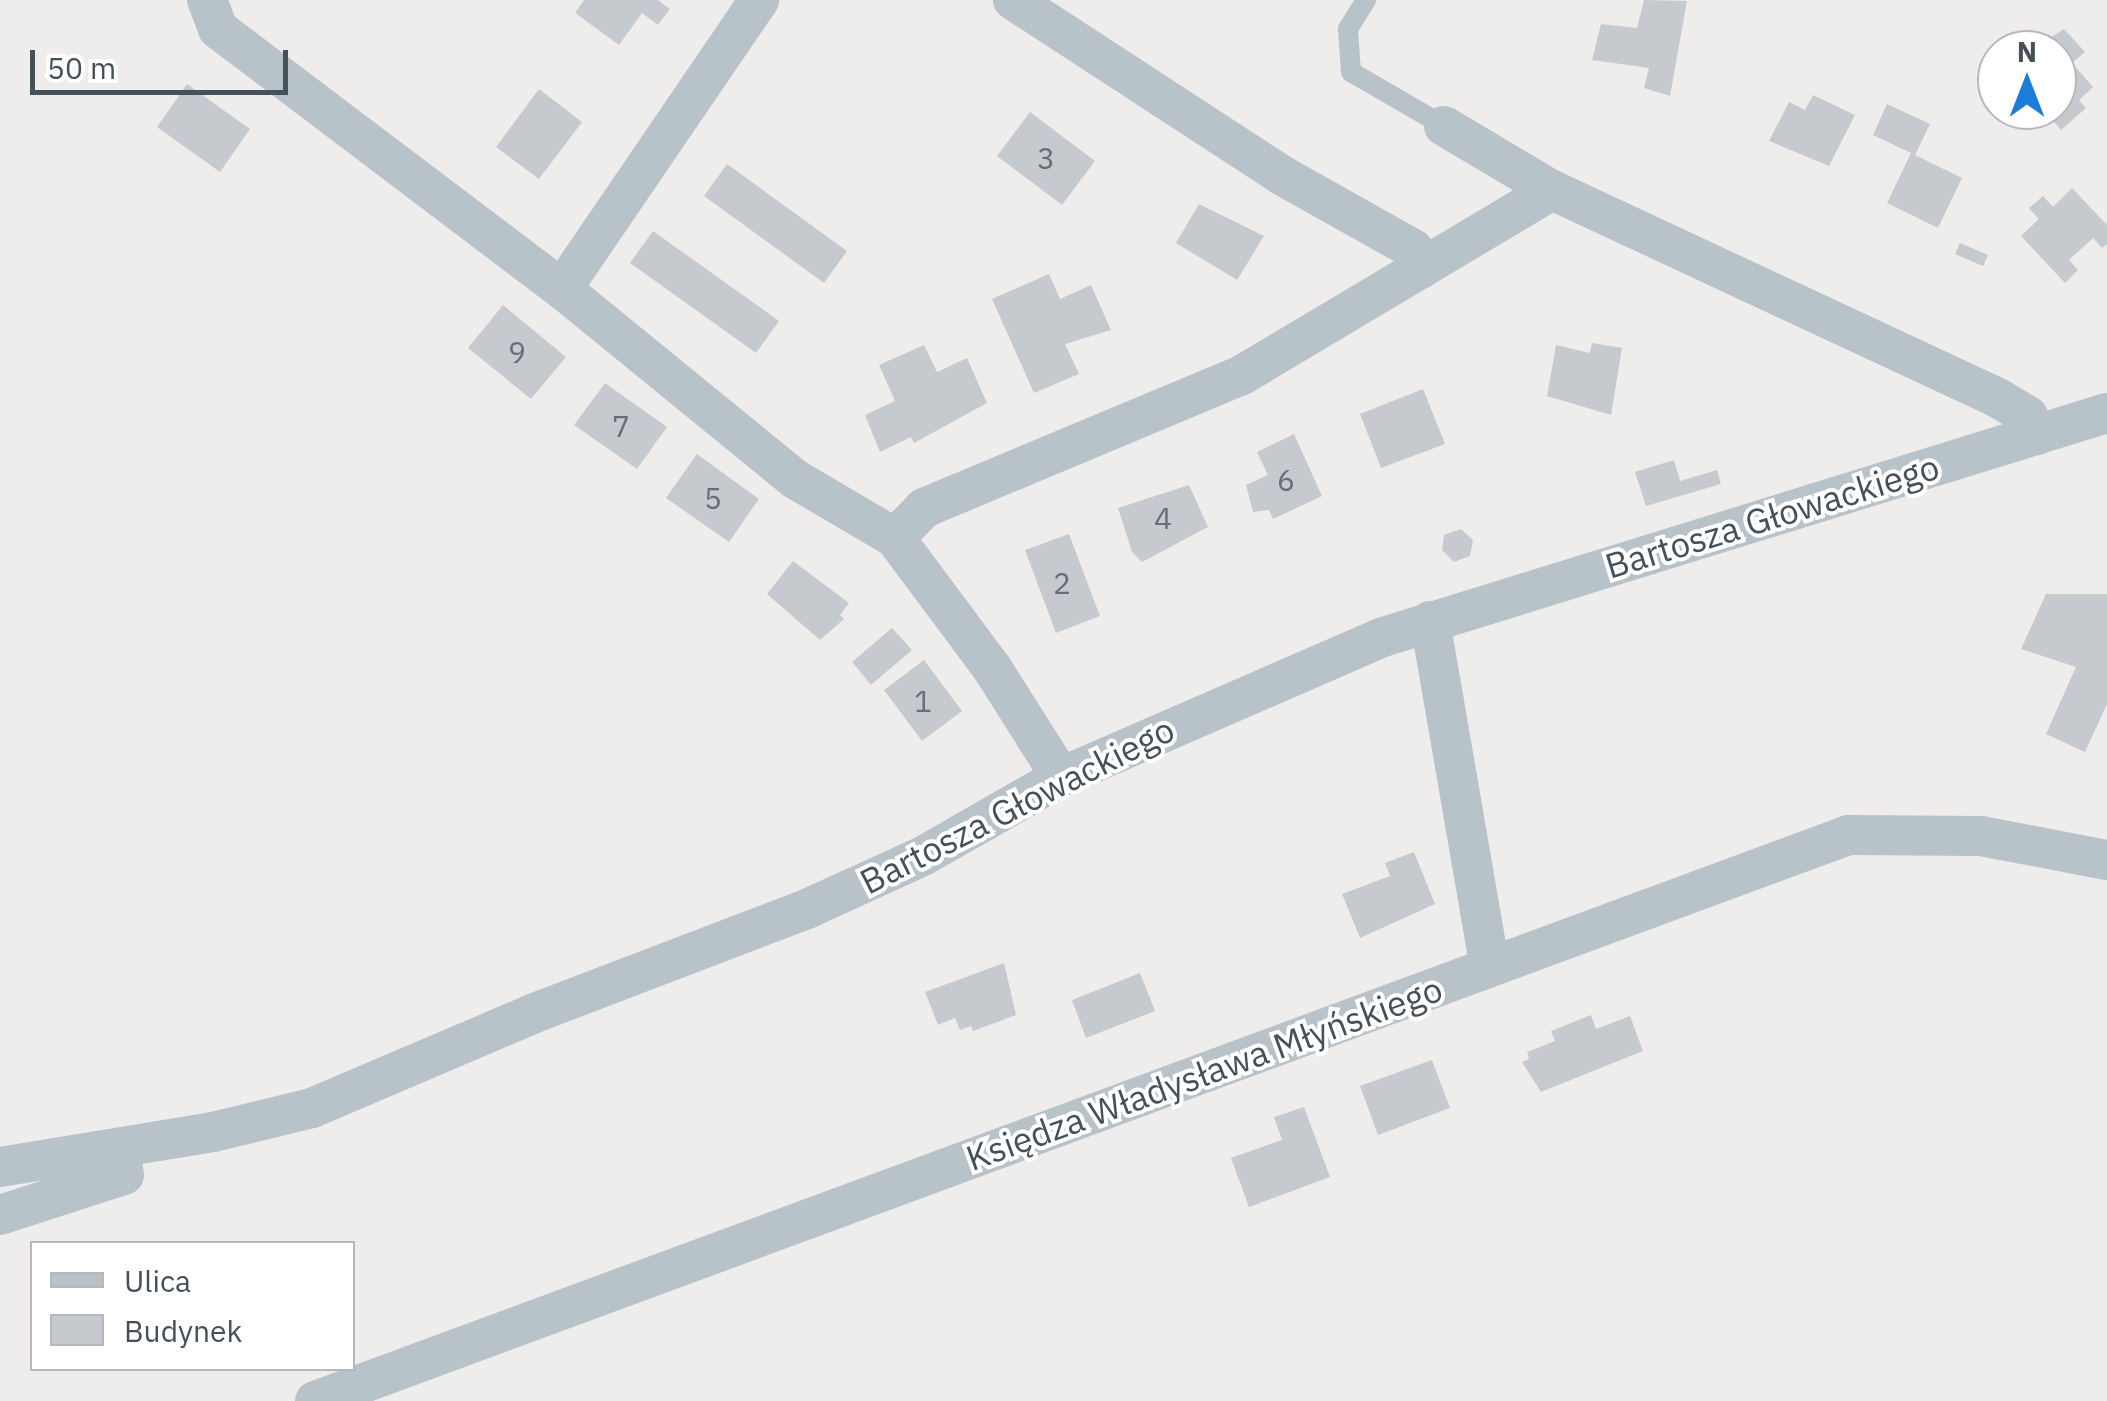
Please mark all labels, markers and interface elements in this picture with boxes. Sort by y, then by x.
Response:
scale bar [35,30,292,92]
north arrow [1977,30,2077,130]
text: N [2017,33,2037,70]
text: 50 m [47,48,116,87]
house number: 3 [1037,140,1055,176]
house number: 9 [508,334,526,370]
house number: 7 [612,408,630,444]
street label: Bartosza Głowackiego [1600,445,1944,587]
house number: 6 [1277,462,1295,498]
house number: 5 [704,480,722,516]
house number: 4 [1154,500,1172,536]
house number: 2 [1053,565,1071,601]
house number: 1 [914,683,932,719]
street label: Bartosza Głowackiego [853,708,1181,902]
street label: Księdza Władysława Młyńskiego [960,967,1448,1179]
legend [30,1241,355,1371]
text: Ulica [124,1261,191,1300]
text: Budynek [124,1311,242,1350]

